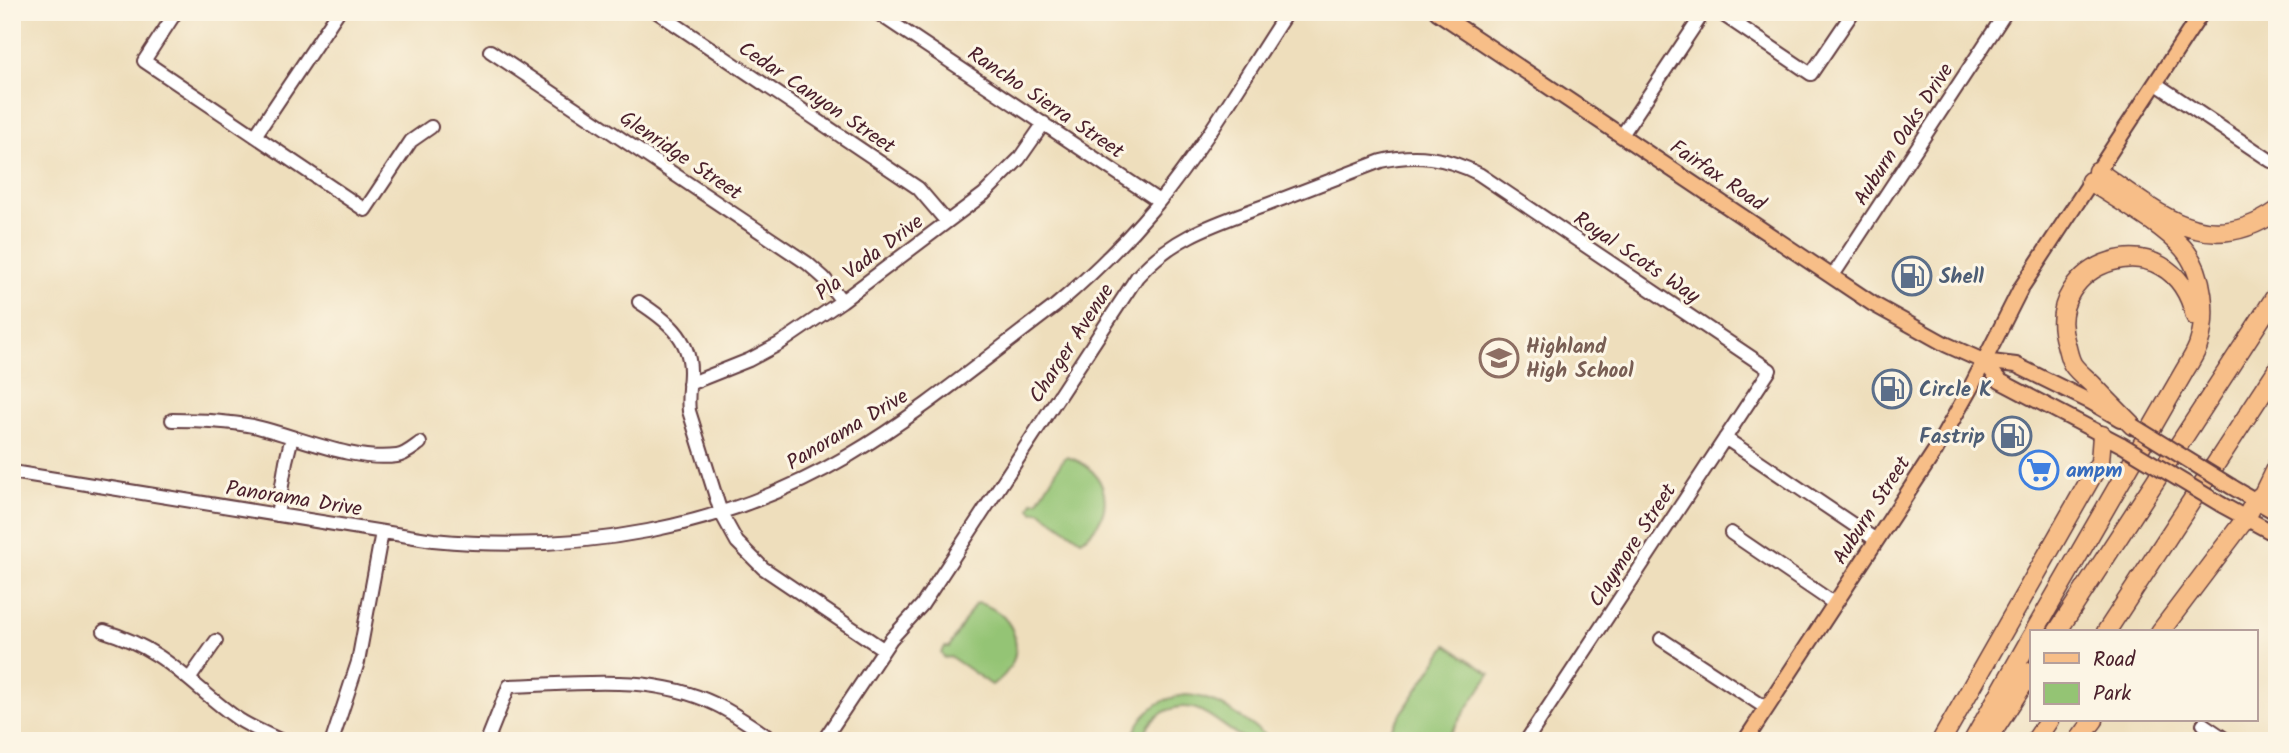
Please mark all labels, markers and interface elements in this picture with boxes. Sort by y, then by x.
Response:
street label: Cedar Canyon Street [731,33,902,164]
street label: Rancho Sierra Street [960,38,1131,169]
street label: Auburn Oaks Drive [1846,56,1963,213]
street label: Glenridge Street [612,103,749,210]
street label: Fairfax Road [1662,132,1772,221]
street label: Royal Scots Way [1566,204,1706,313]
street label: Pla Vada Drive [809,206,932,310]
fuel station icon: Shell [1891,255,1933,297]
place label: Shell [1939,261,1984,294]
street label: Charger Avenue [1021,277,1124,410]
place label: Highland High School [1526,331,1634,388]
school or university icon: Highland High School [1478,337,1520,379]
fuel station icon: Circle K [1871,368,1913,410]
place label: Circle K [1919,374,1992,407]
street label: Panorama Drive [780,380,916,480]
fuel station icon: Fastrip [1991,415,2033,457]
place label: Fastrip [1919,421,1985,454]
street label: Auburn Street [1825,449,1920,572]
supermarket icon: ampm [2018,449,2060,491]
place label: ampm [2066,455,2122,488]
street label: Panorama Drive [223,472,365,527]
street label: Claymore Street [1581,477,1686,614]
legend [2030,630,2258,722]
text: Road [2093,644,2136,677]
text: Park [2093,678,2131,711]

